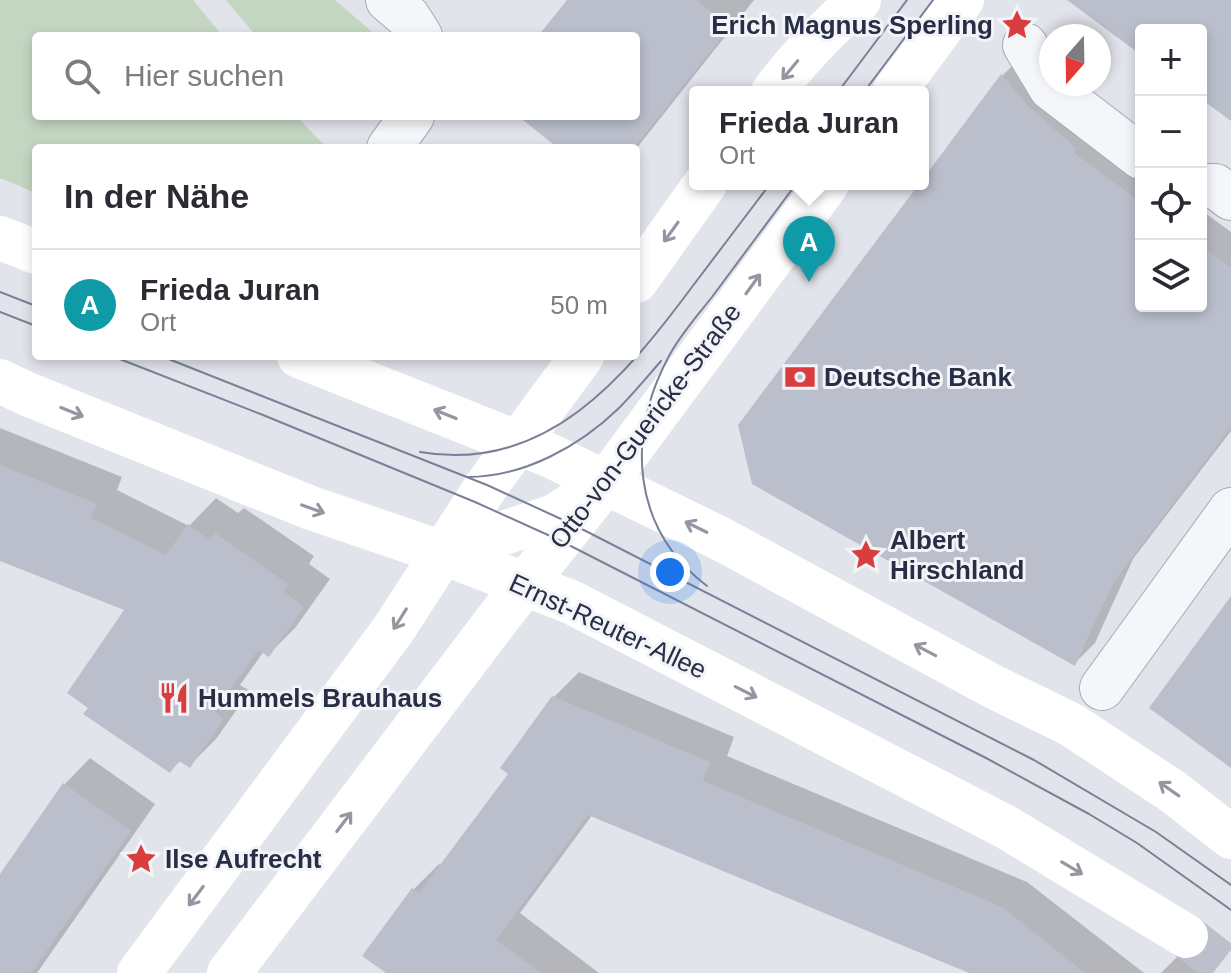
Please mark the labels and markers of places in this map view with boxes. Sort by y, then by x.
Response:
place icon: Erich Magnus Sperling [1000,8,1034,42]
place label: Erich Magnus Sperling [711,10,993,40]
pin: A [783,216,835,282]
bank icon: Deutsche Bank [783,360,817,394]
place label: Deutsche Bank [824,362,1012,392]
place label: Albert Hirschland [890,525,1024,585]
place icon: Albert Hirschland [849,538,883,572]
restaurant icon: Hummels Brauhaus [157,681,191,715]
place label: Hummels Brauhaus [198,683,442,713]
place icon: Ilse Aufrecht [124,842,158,876]
place label: Ilse Aufrecht [165,844,322,874]

